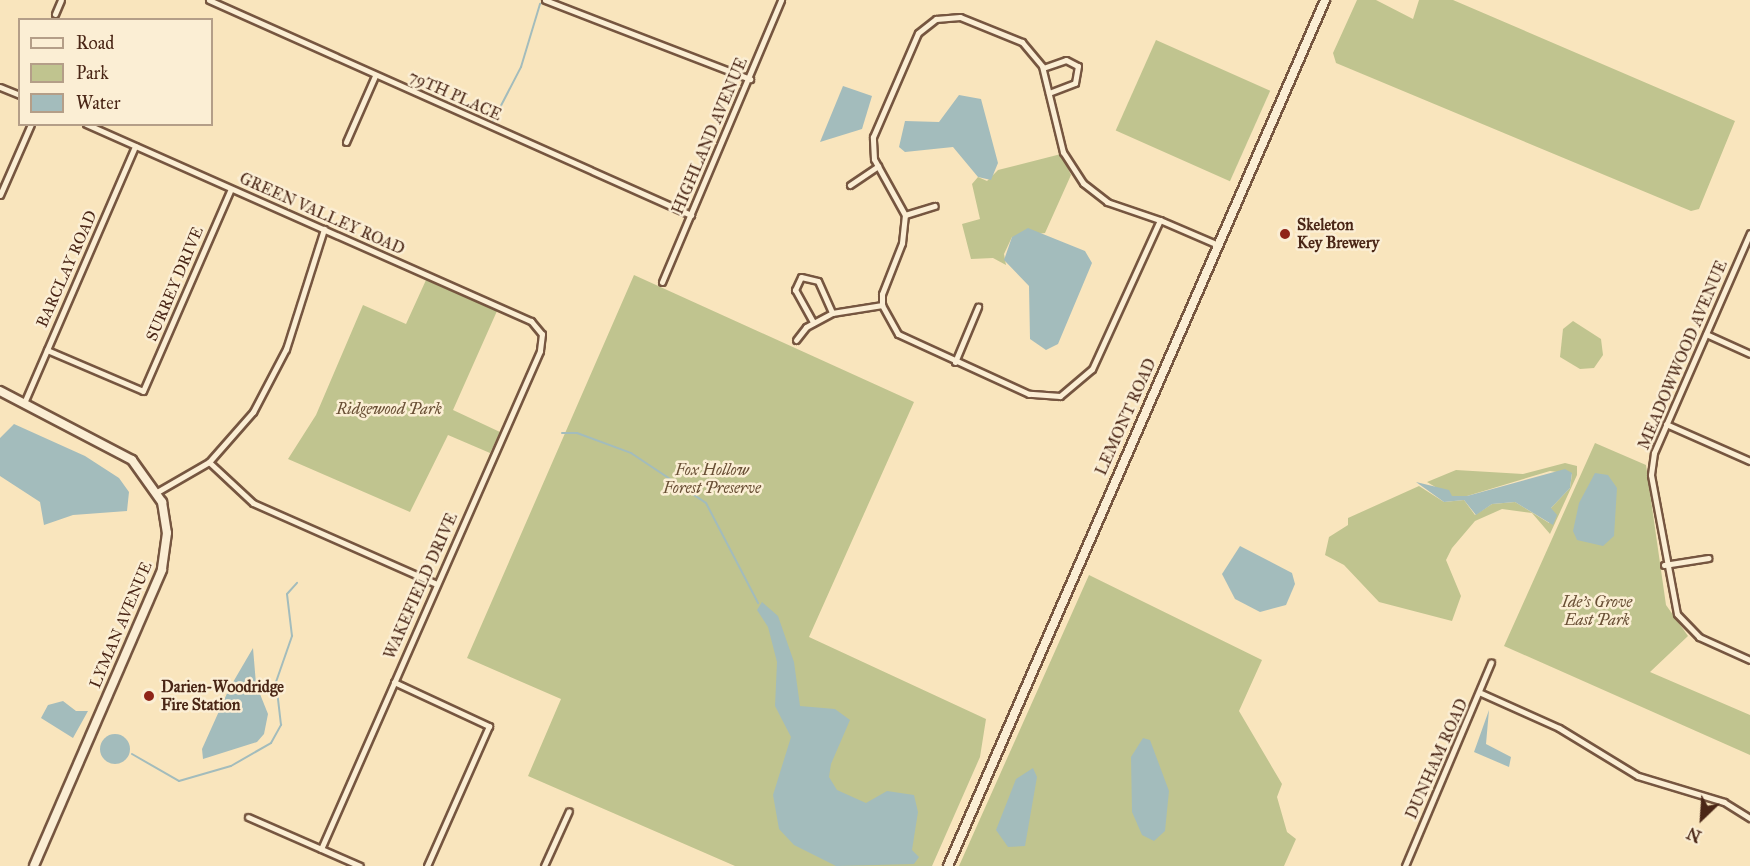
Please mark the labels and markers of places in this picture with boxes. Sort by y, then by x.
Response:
place label: Skeleton Key Brewery [1297,215,1379,253]
marker: Skeleton Key Brewery [1278,227,1292,241]
place label: Darien-Woodridge Fire Station [161,677,284,715]
marker: Darien-Woodridge Fire Station [142,689,156,703]

